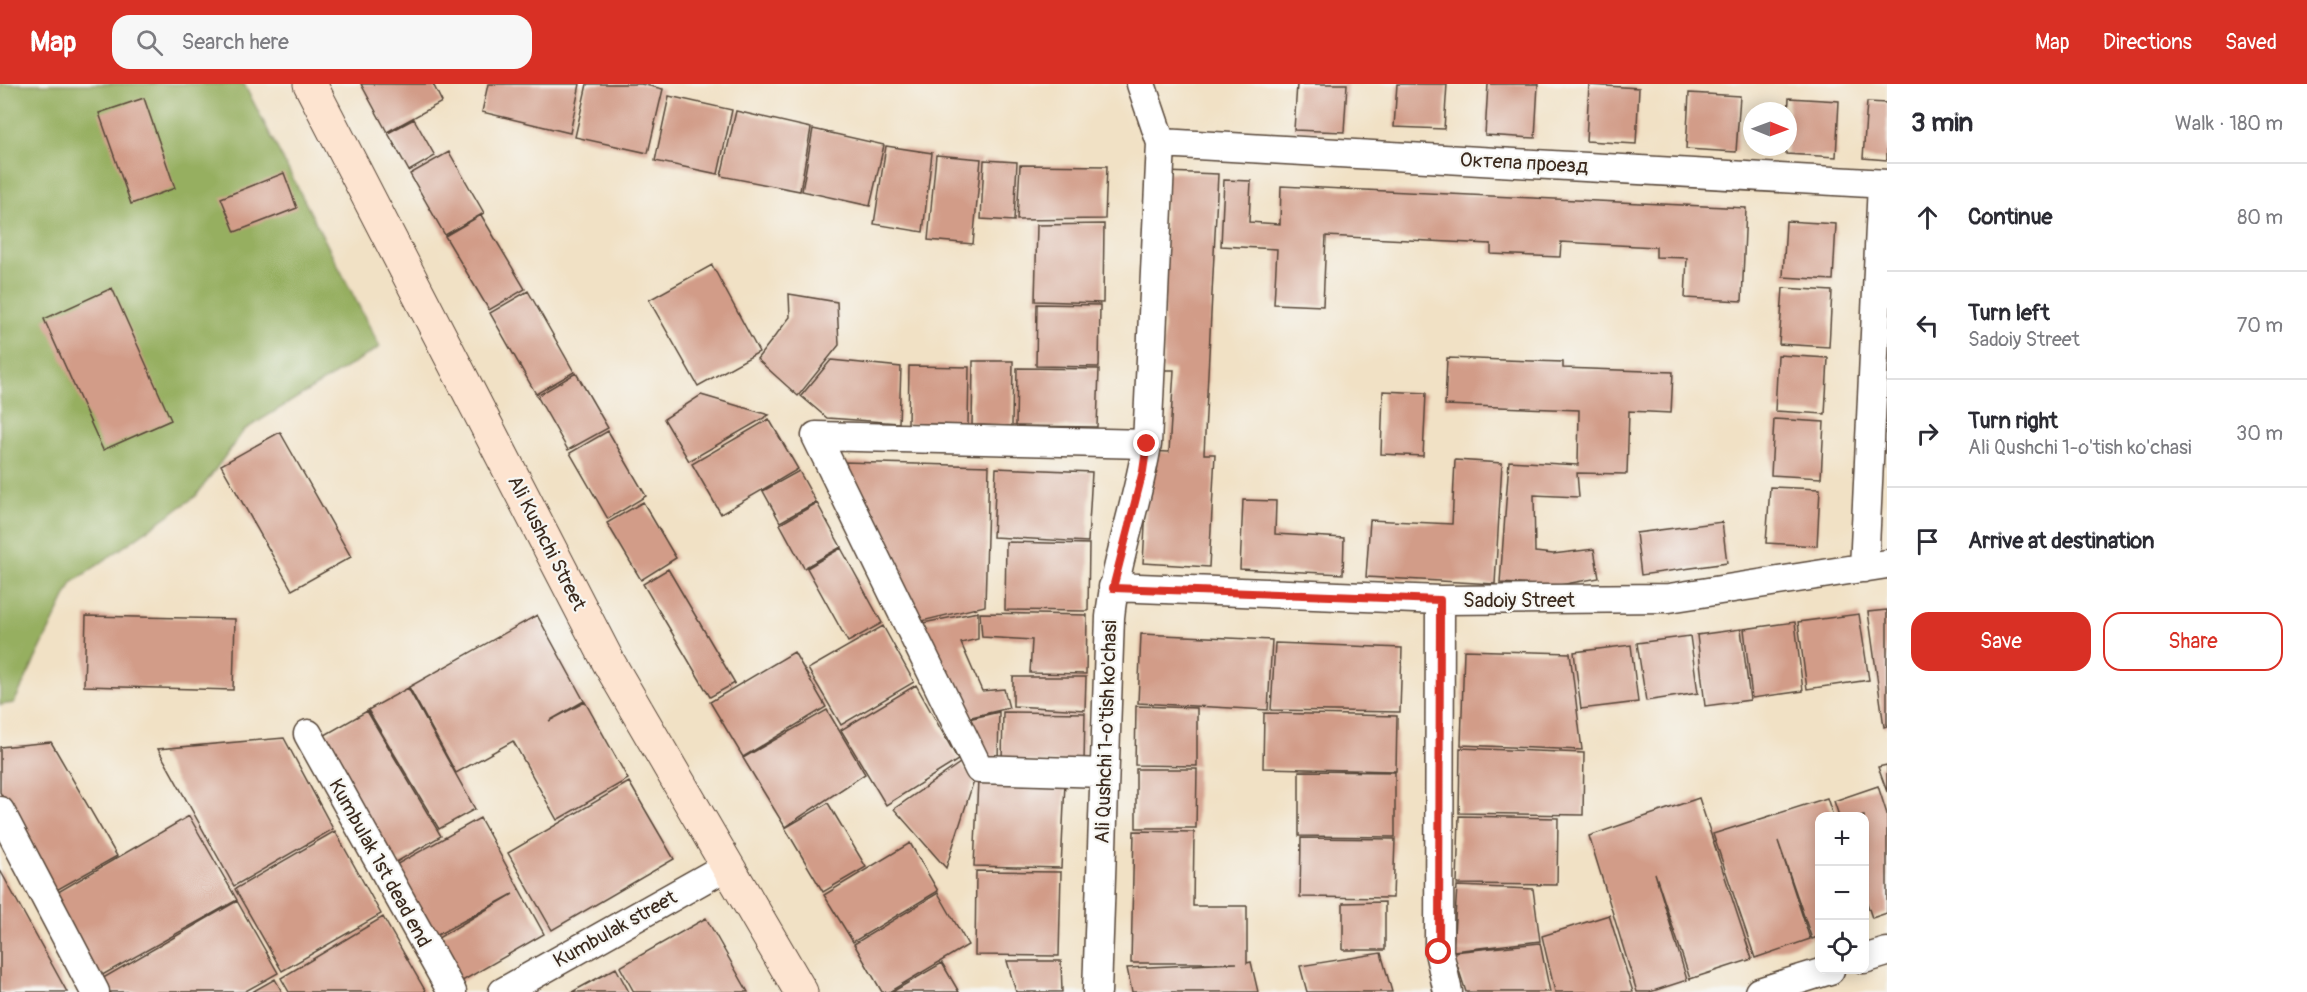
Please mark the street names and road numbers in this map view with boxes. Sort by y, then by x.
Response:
street label: Октепа проезд [1459,147,1589,179]
street label: Ali Kushchi Street [502,471,592,615]
street label: Sadoiy Street [1463,588,1576,613]
street label: Ali Qushchi 1-o'tish ko'chasi [1090,620,1122,844]
street label: Kumbulak 1st dead end [323,774,437,952]
street label: Kumbulak street [549,884,682,973]

